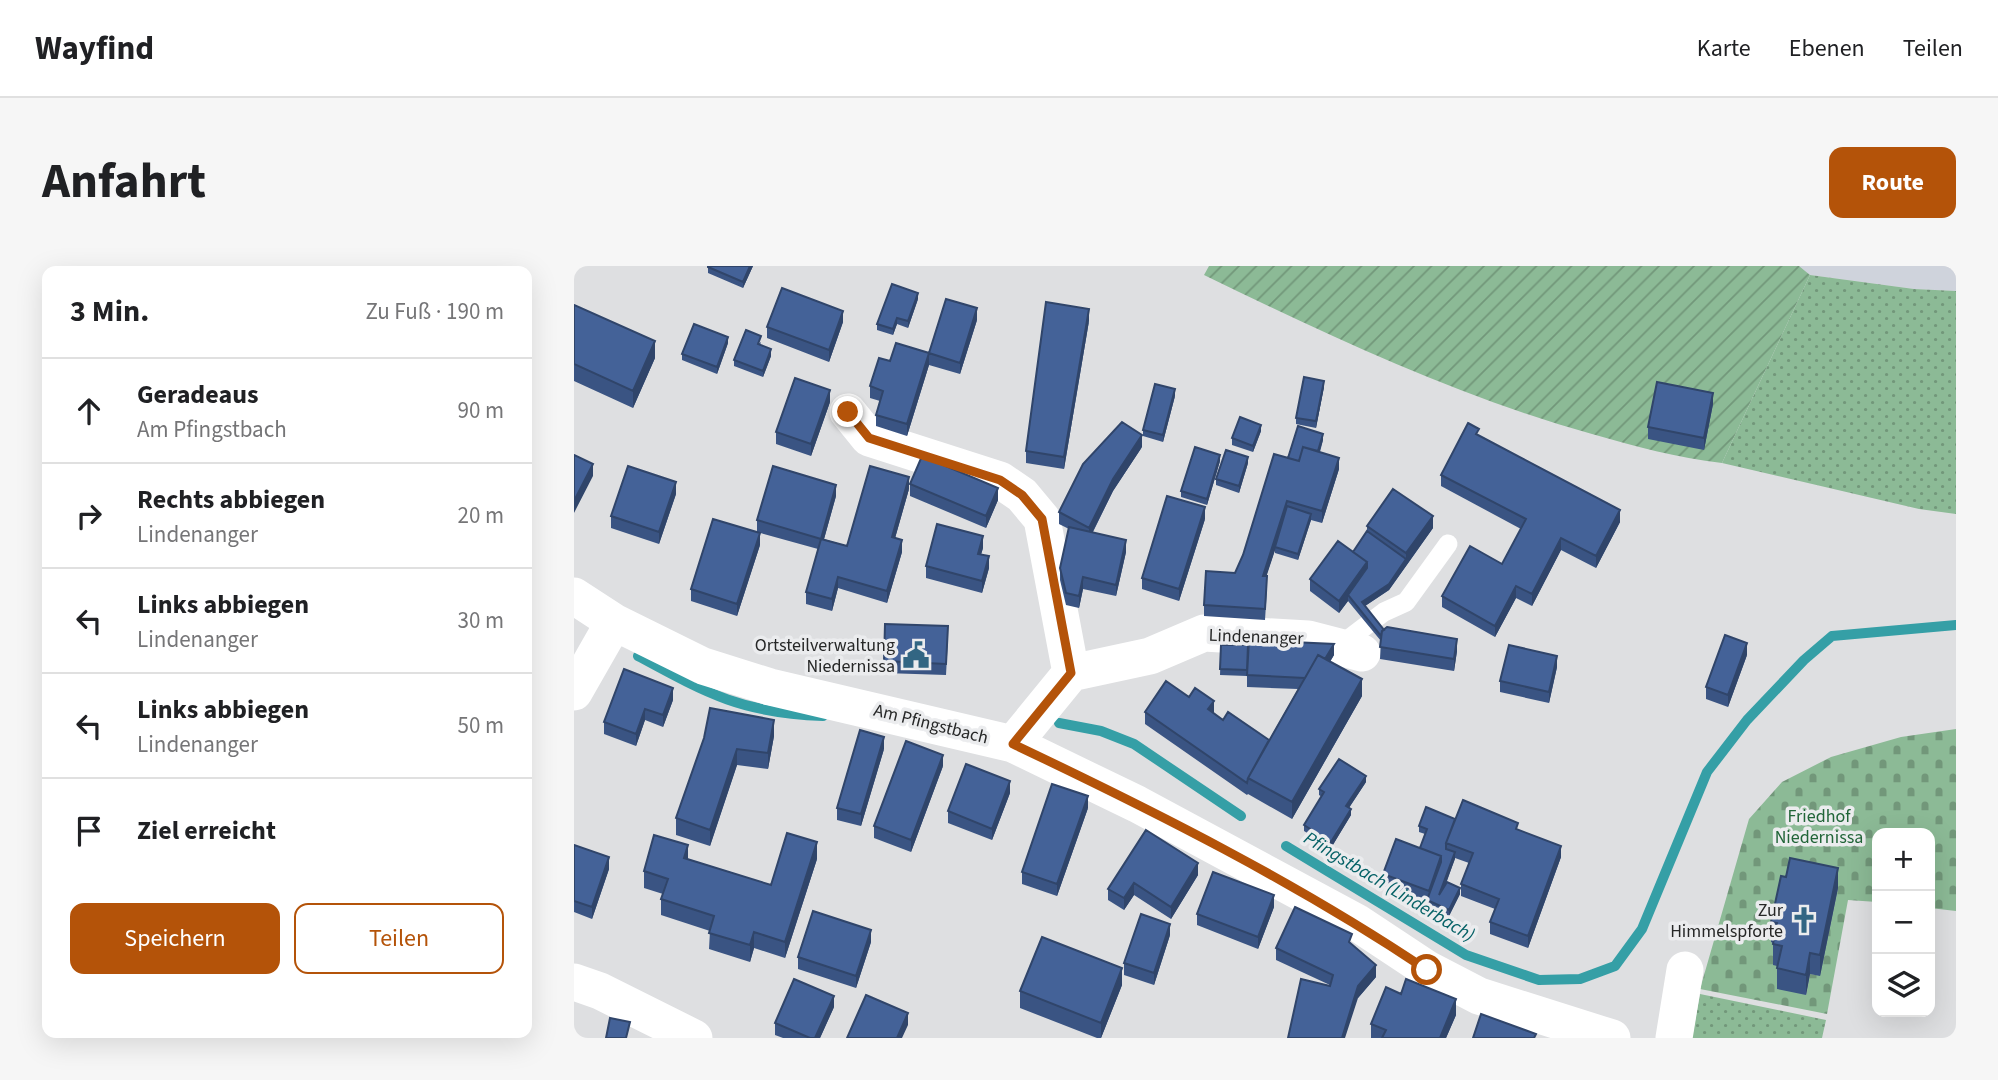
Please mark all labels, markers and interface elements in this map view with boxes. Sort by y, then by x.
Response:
text: Wayfind [35,25,154,72]
text: Karte [1697,31,1751,66]
text: Ebenen [1789,31,1865,66]
text: Teilen [1903,31,1963,66]
text: Anfahrt [42,147,206,217]
button: Route [1829,147,1956,218]
text: 3 Min. [70,290,149,333]
text: Zu Fuß · 190 m [365,295,504,328]
text: Geradeaus [137,376,258,413]
icon: ahead [70,392,108,430]
text: 90 m [457,394,504,427]
route end [832,396,863,427]
text: Am Pfingstbach [137,413,287,446]
text: Rechts abbiegen [137,481,325,518]
icon: right [70,497,108,535]
text: 20 m [457,499,504,532]
text: Lindenanger [137,518,258,551]
text: Links abbiegen [137,586,309,623]
icon: left [70,602,108,640]
text: 30 m [457,604,504,637]
text: Lindenanger [137,623,258,656]
street label: Lindenanger [1208,623,1305,651]
place label: Ortsteilverwaltung Niedernissa [755,633,895,679]
public building icon: Ortsteilverwaltung Niedernissa [901,640,931,670]
text: Links abbiegen [137,691,309,728]
street label: Am Pfingstbach [871,698,991,750]
icon: left [70,707,108,745]
text: 50 m [457,709,504,742]
text: Lindenanger [137,728,258,761]
park label: Friedhof Niedernissa [1775,804,1863,850]
icon: arrive [70,812,108,850]
text: Ziel erreicht [137,812,276,849]
water label: Pfingstbach (Linderbach) [1298,825,1480,949]
map controls [1872,828,1935,1017]
button: + [1872,828,1935,891]
button: − [1872,891,1935,954]
place label: Zur Himmelspforte [1670,898,1784,944]
button: Speichern [70,903,280,974]
button: Teilen [294,903,504,974]
church icon: Zur Himmelspforte [1789,905,1819,935]
route start [1411,954,1442,985]
button: layers [1872,954,1935,1017]

